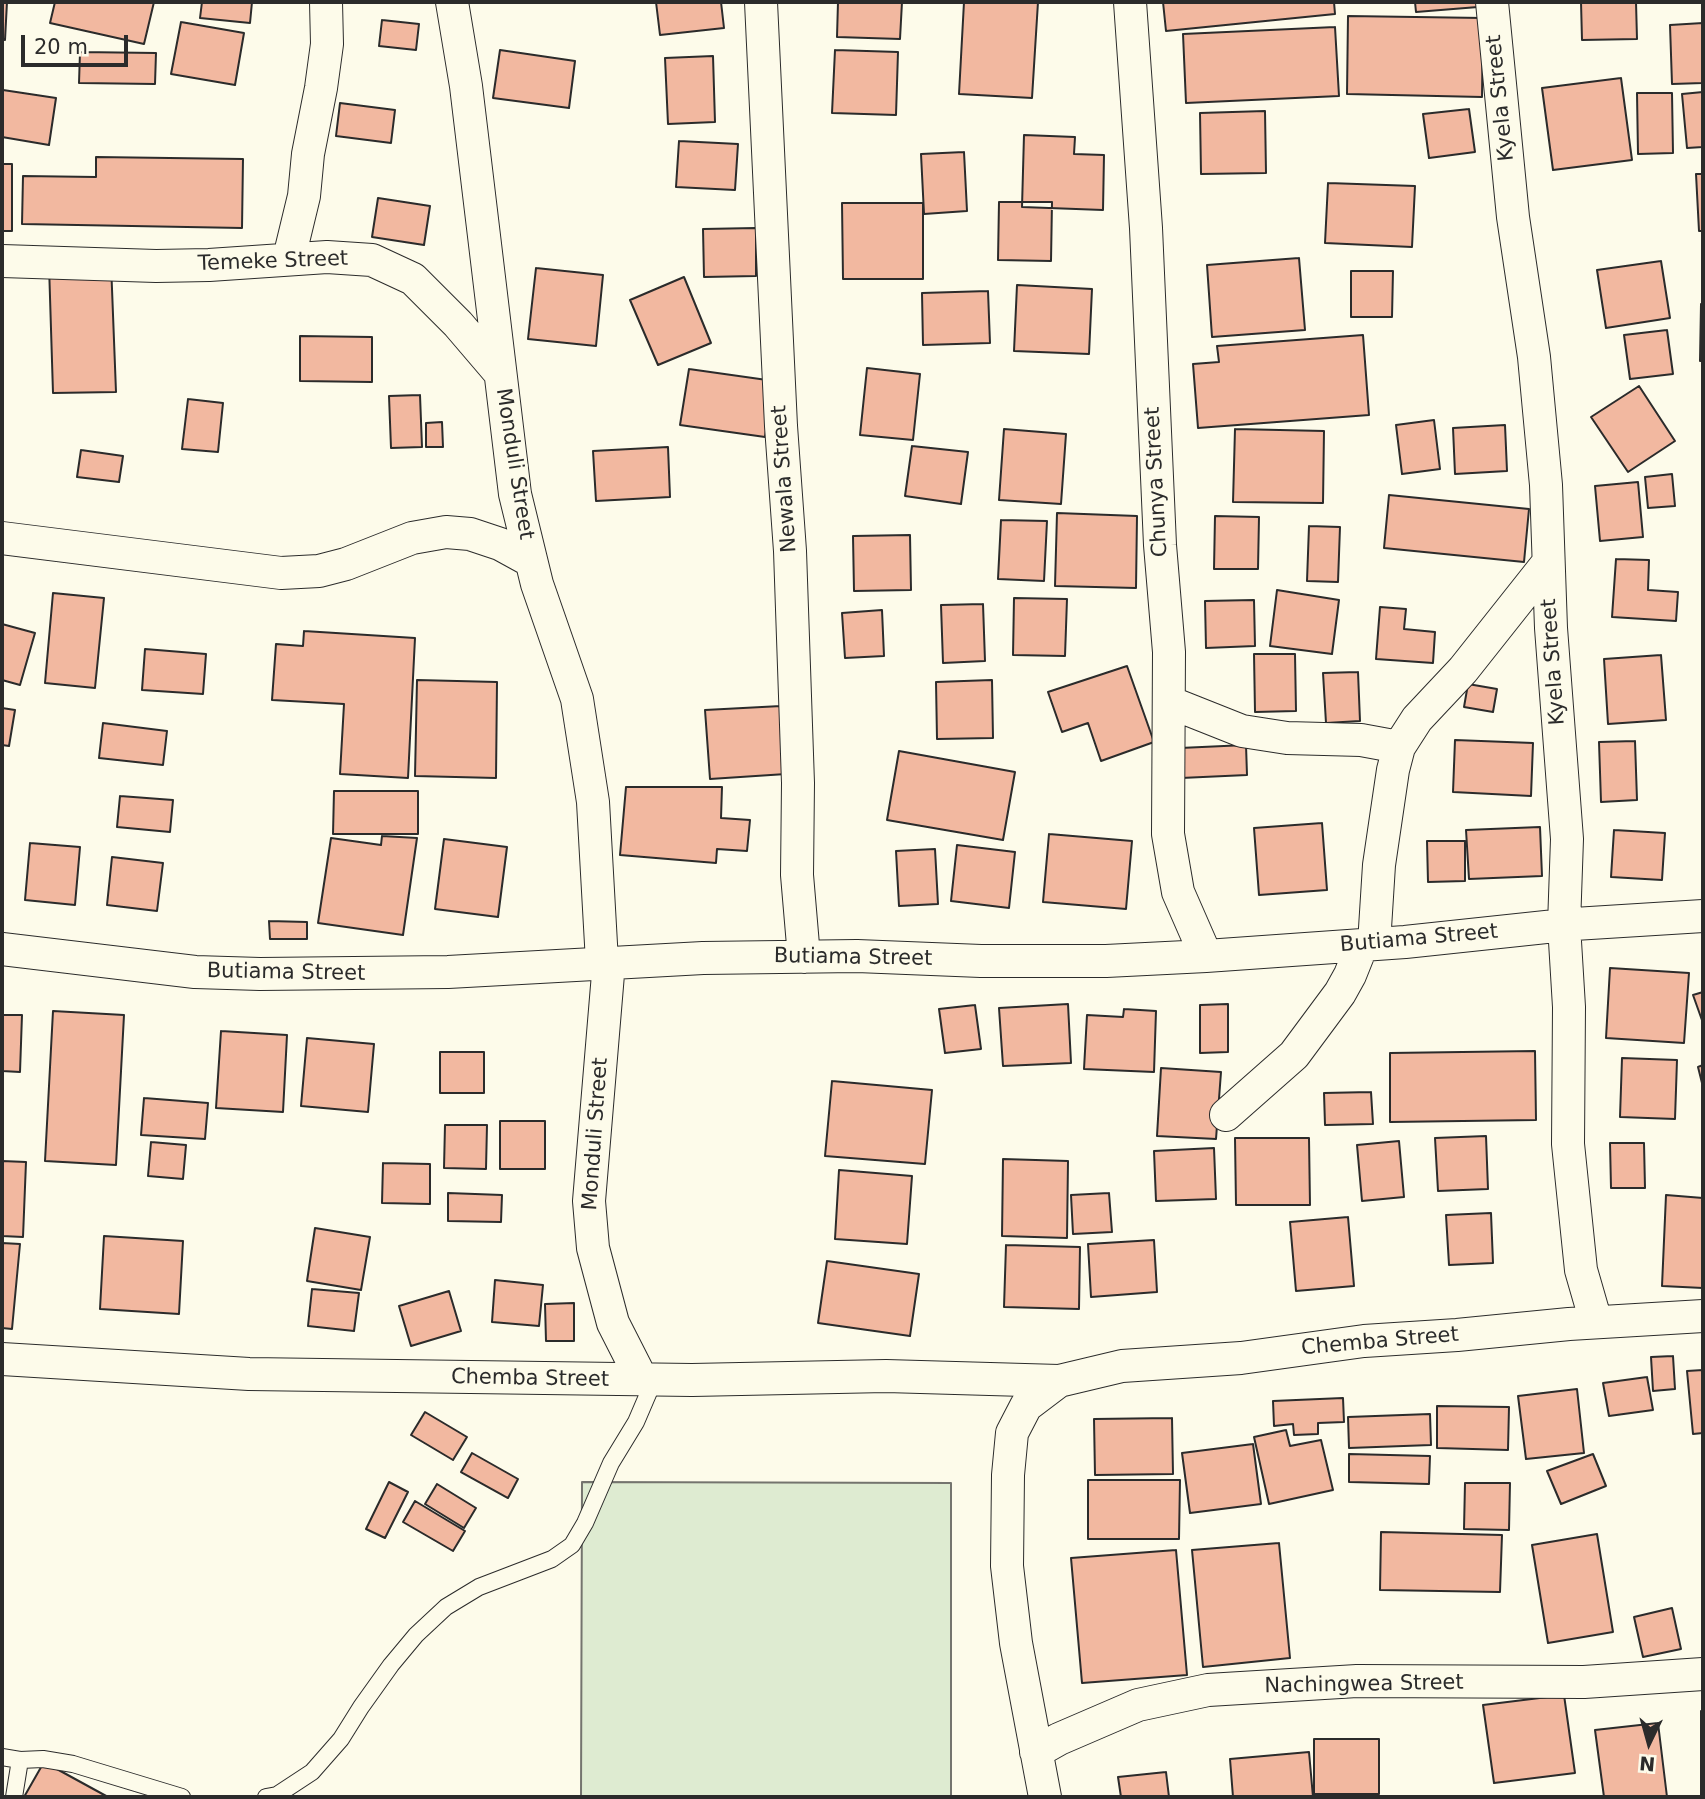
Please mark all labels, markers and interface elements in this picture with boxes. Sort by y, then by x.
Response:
scale bar [24,21,131,65]
street label: Kyela Street [1482,34,1520,162]
text: 20 m [34,35,88,59]
street label: Temeke Street [197,247,349,277]
street label: Monduli Street [490,386,538,542]
street label: Newala Street [767,404,803,554]
street label: Chunya Street [1140,406,1174,558]
street label: Kyela Street [1537,598,1571,726]
street label: Butiama Street [1339,920,1499,958]
street label: Butiama Street [774,944,932,972]
street label: Butiama Street [207,959,365,987]
street label: Monduli Street [578,1057,614,1211]
street label: Chemba Street [1300,1323,1460,1361]
street label: Chemba Street [451,1365,609,1393]
street label: Nachingwea Street [1264,1671,1464,1699]
north arrow [1614,1708,1684,1778]
text: N [1638,1752,1656,1776]

